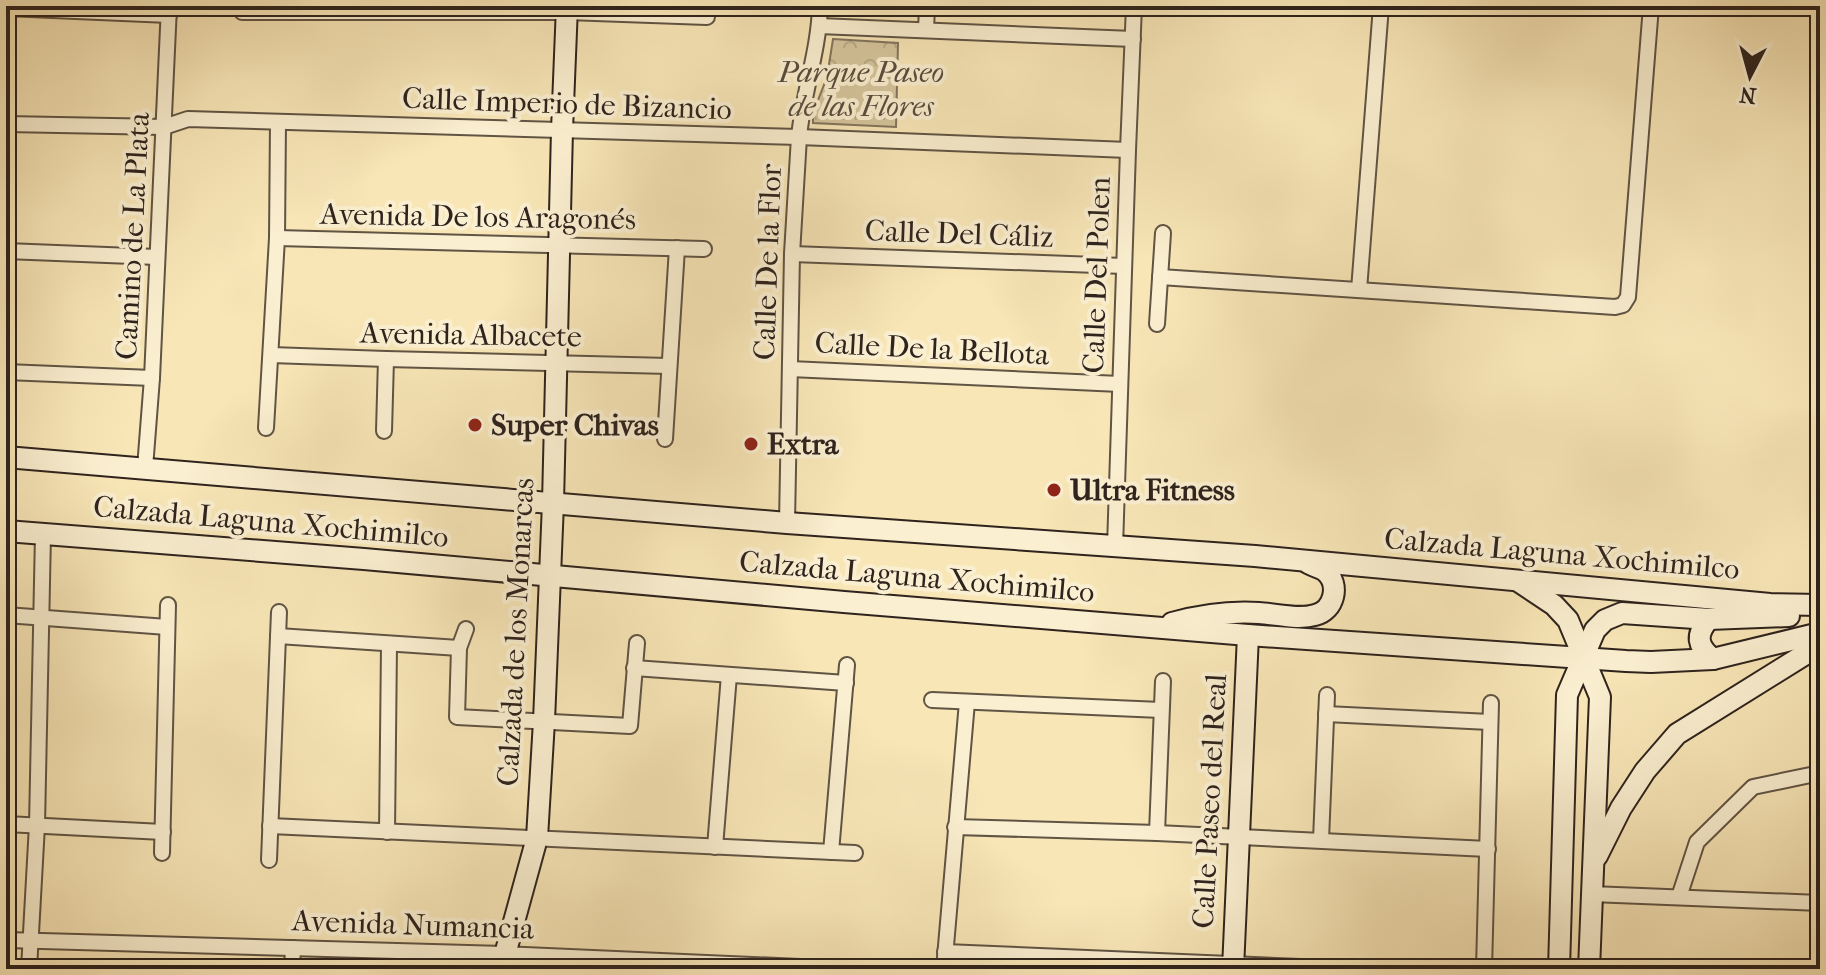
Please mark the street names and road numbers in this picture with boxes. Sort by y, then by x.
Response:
street label: Calle Imperio de Bizancio [401,81,733,127]
street label: Camino de La Plata [109,110,157,361]
street label: Calle De la Flor [747,163,789,361]
street label: Calle Del Polen [1076,175,1118,374]
street label: Avenida De los Aragonés [319,197,636,237]
street label: Calle Del Cáliz [864,213,1054,255]
street label: Avenida Albacete [359,316,582,354]
street label: Calle De la Bellota [814,325,1051,373]
street label: Calzada de los Monarcas [490,477,542,787]
street label: Calzada Laguna Xochimilco [92,489,450,555]
street label: Calzada Laguna Xochimilco [1383,521,1741,587]
street label: Calzada Laguna Xochimilco [738,544,1096,610]
street label: Calle Paseo del Real [1186,673,1234,929]
street label: Avenida Numancia [290,903,536,947]

